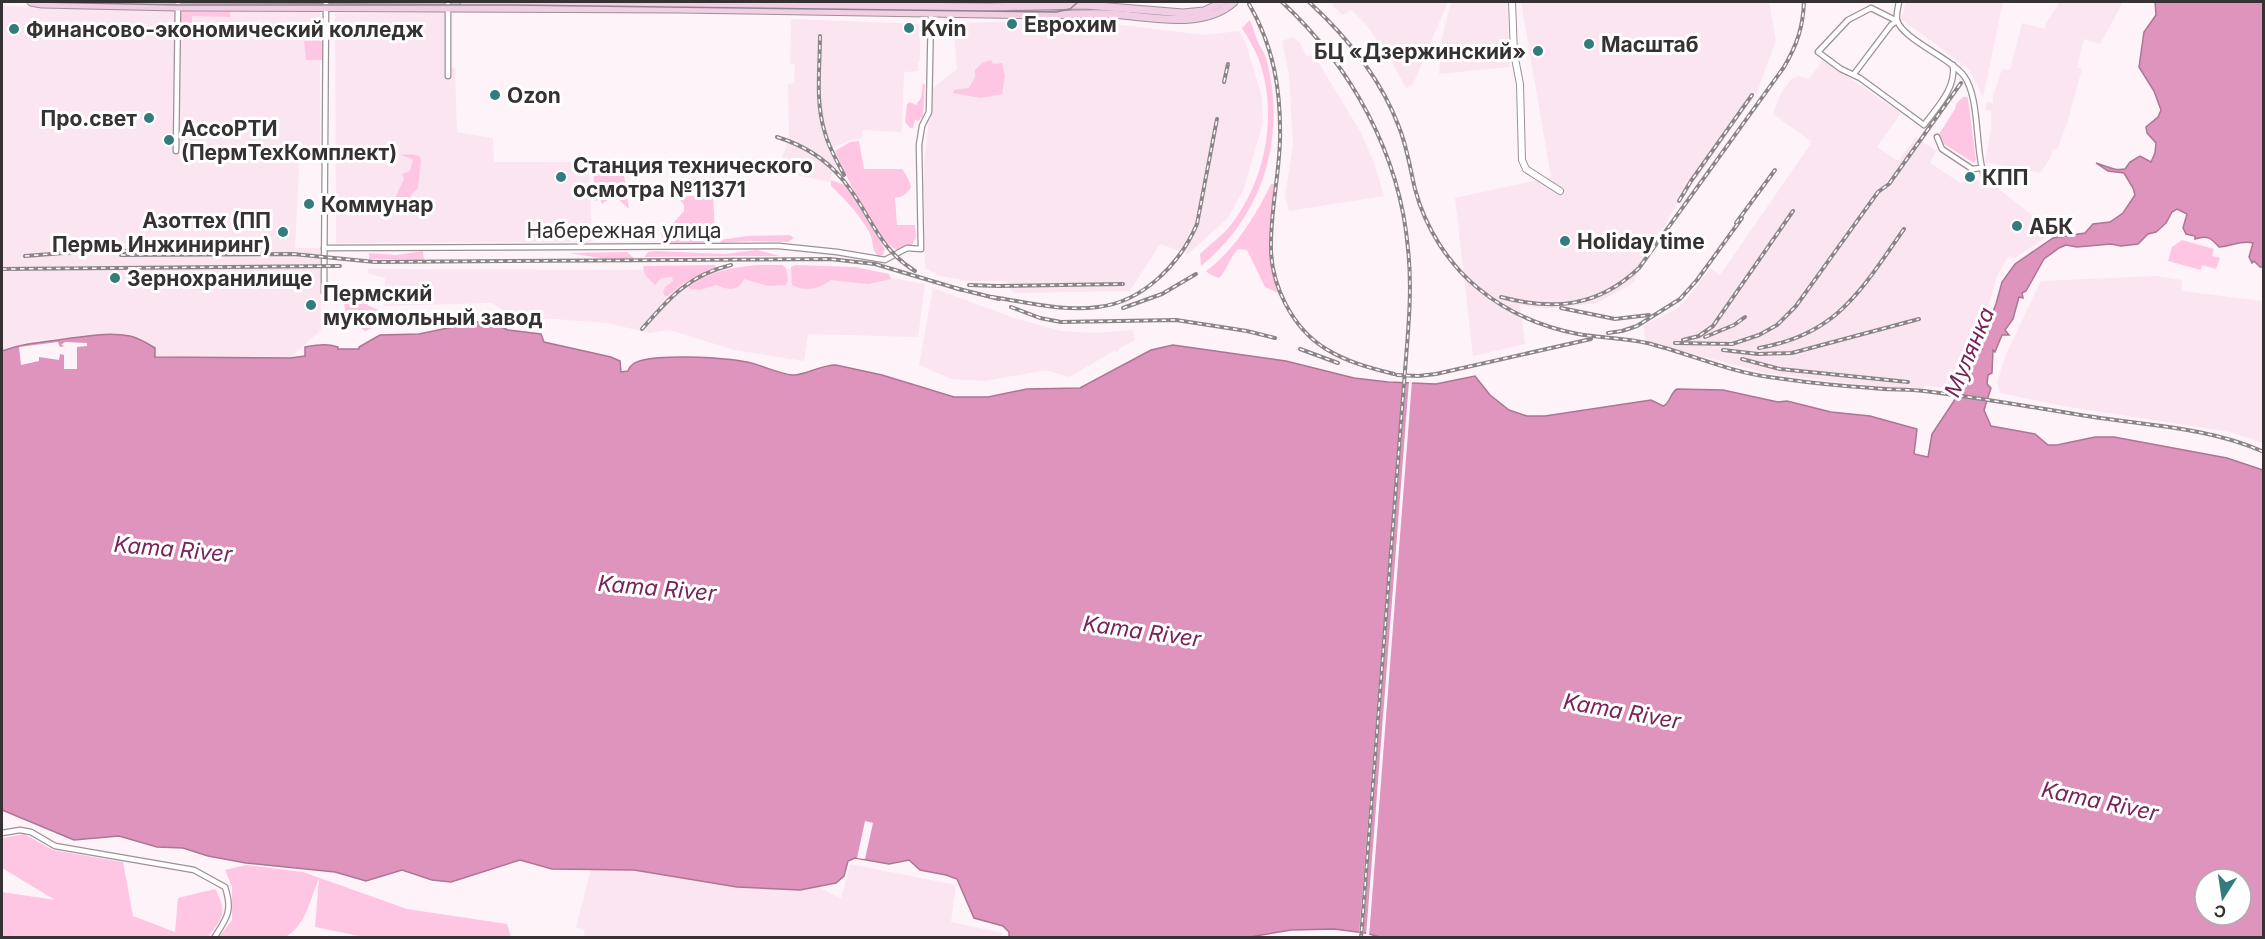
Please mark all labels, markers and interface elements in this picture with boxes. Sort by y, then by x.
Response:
place label: Еврохим [1024,12,1117,37]
place label: Kvin [921,16,967,41]
place label: Финансово-экономический колледж [26,17,424,42]
marker: Еврохим [1005,17,1019,31]
marker: Kvin [902,21,916,35]
marker: Финансово-экономический колледж [7,22,21,36]
place label: Масштаб [1601,32,1699,57]
marker: Масштаб [1582,37,1596,51]
place label: БЦ «Дзержинский» [1314,39,1526,64]
marker: БЦ «Дзержинский» [1531,44,1545,58]
place label: Ozon [507,83,561,108]
marker: Ozon [488,88,502,102]
place label: Про.свет [40,106,137,131]
marker: Про.свет [142,111,156,125]
place label: АссоРТИ (ПермТехКомплект) [181,116,397,165]
marker: АссоРТИ (ПермТехКомплект) [162,133,176,147]
place label: Станция технического осмотра №11371 [573,153,813,202]
place label: КПП [1982,165,2028,190]
marker: Станция технического осмотра №11371 [554,170,568,184]
marker: КПП [1963,170,1977,184]
place label: Коммунар [321,192,433,217]
marker: Коммунар [302,197,316,211]
place label: Азоттех (ПП Пермь Инжиниринг) [52,208,271,257]
place label: АБК [2029,214,2073,239]
street label: Набережная улица [526,218,722,243]
marker: АБК [2010,219,2024,233]
marker: Азоттех (ПП Пермь Инжиниринг) [276,225,290,239]
place label: Holiday time [1577,229,1705,254]
marker: Holiday time [1558,234,1572,248]
place label: Зернохранилище [127,266,313,291]
marker: Зернохранилище [108,271,122,285]
place label: Пермский мукомольный завод [323,281,543,330]
marker: Пермский мукомольный завод [304,298,318,312]
water label: Мулянка [1939,303,1999,401]
water label: Kama River [113,531,234,567]
water label: Kama River [597,570,718,606]
water label: Kama River [1081,610,1203,652]
water label: Kama River [1561,688,1683,734]
water label: Kama River [2039,776,2161,826]
north arrow [2193,867,2253,927]
text: С [2212,901,2228,923]

